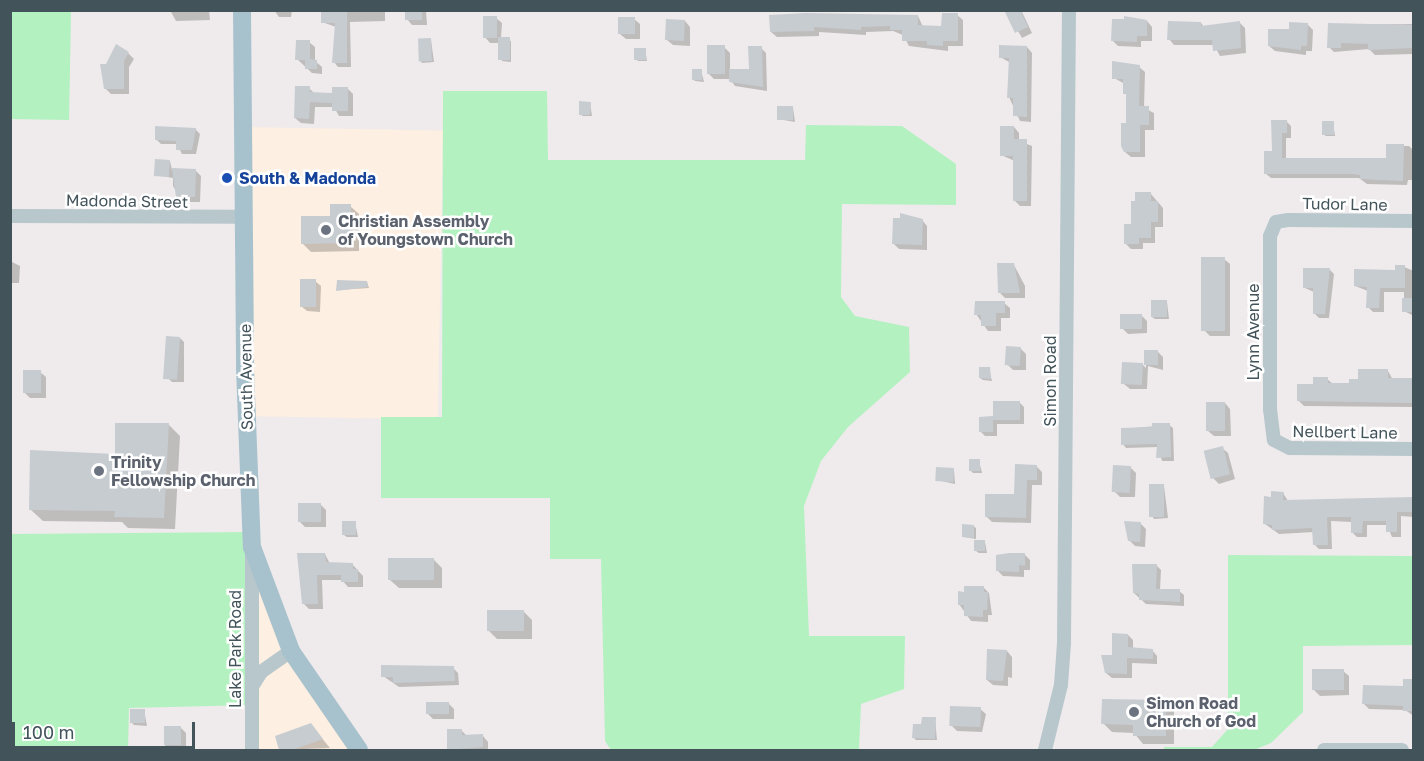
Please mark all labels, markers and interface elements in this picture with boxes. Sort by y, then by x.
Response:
place label: South & Madonda [239,168,376,188]
marker: South & Madonda [220,171,234,185]
street label: Madonda Street [66,190,188,212]
street label: Tudor Lane [1302,194,1388,214]
place label: Christian Assembly of Youngstown Church [338,211,513,249]
marker: Christian Assembly of Youngstown Church [319,223,333,237]
street label: Lynn Avenue [1243,284,1263,380]
street label: South Avenue [235,324,257,430]
street label: Simon Road [1040,335,1060,427]
street label: Nellbert Lane [1292,421,1398,443]
place label: Trinity Fellowship Church [111,452,255,490]
marker: Trinity Fellowship Church [92,464,106,478]
street label: Lake Park Road [225,590,245,708]
place label: Simon Road Church of God [1146,693,1256,731]
marker: Simon Road Church of God [1127,705,1141,719]
scale bar [15,710,198,748]
text: 100 m [23,721,74,743]

